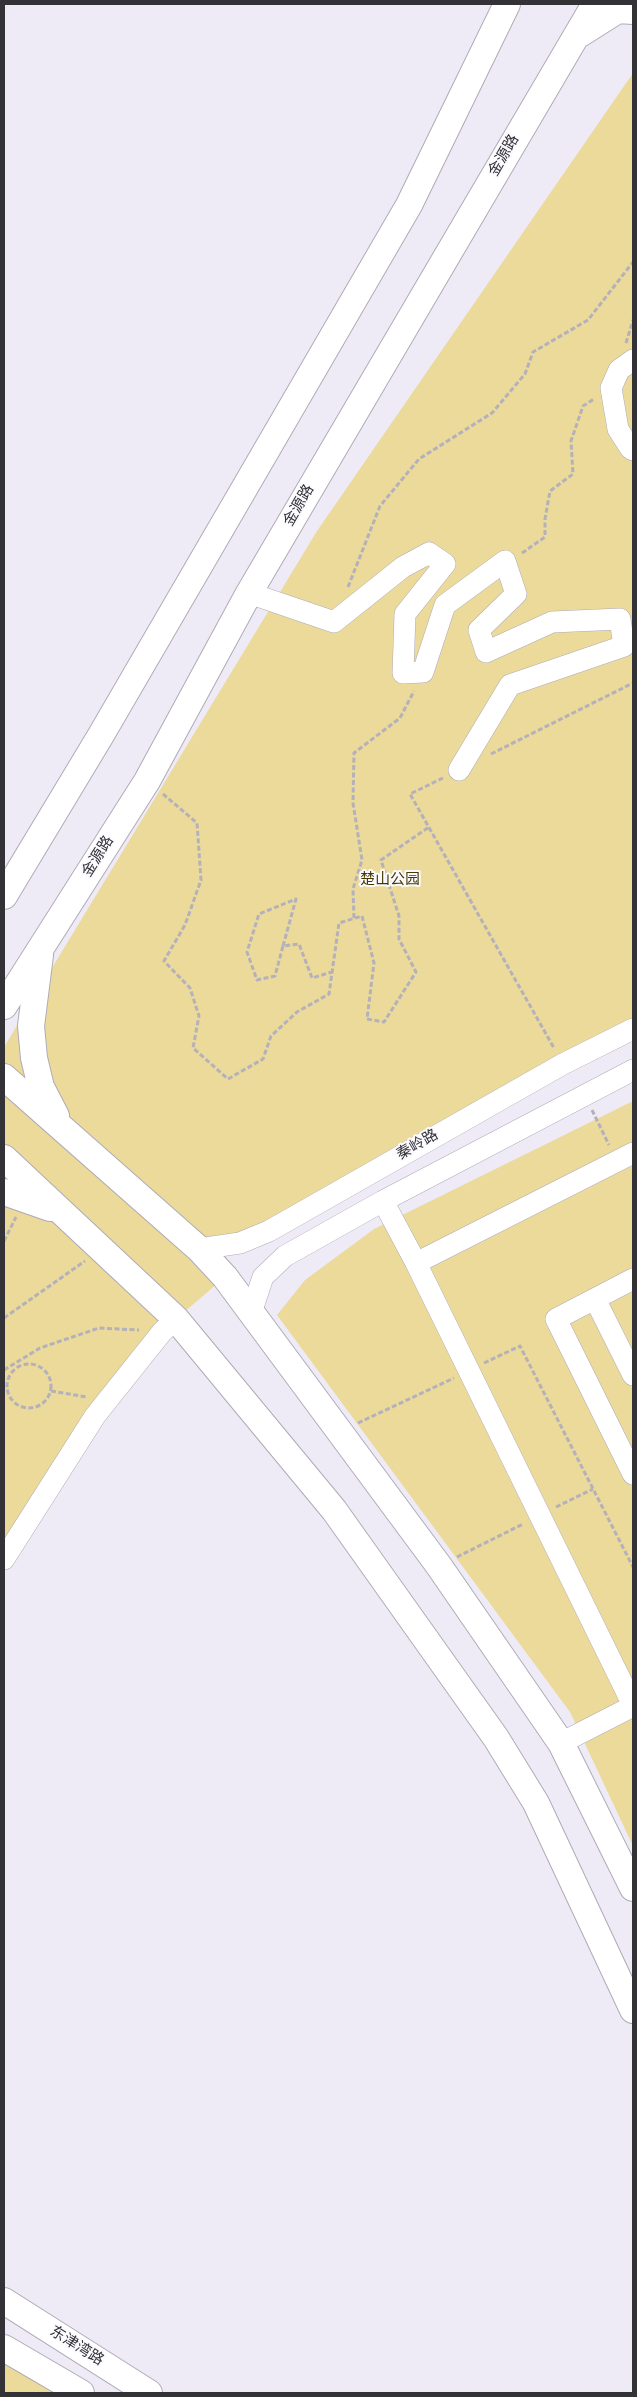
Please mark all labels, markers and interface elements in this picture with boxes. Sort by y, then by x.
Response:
street label: 金源路 [486,132,524,180]
street label: 金源路 [281,482,319,530]
street label: 金源路 [79,833,119,881]
park label: 楚山公园 [360,872,420,890]
street label: 秦岭路 [394,1127,442,1165]
street label: 东津湾路 [46,2323,106,2371]

